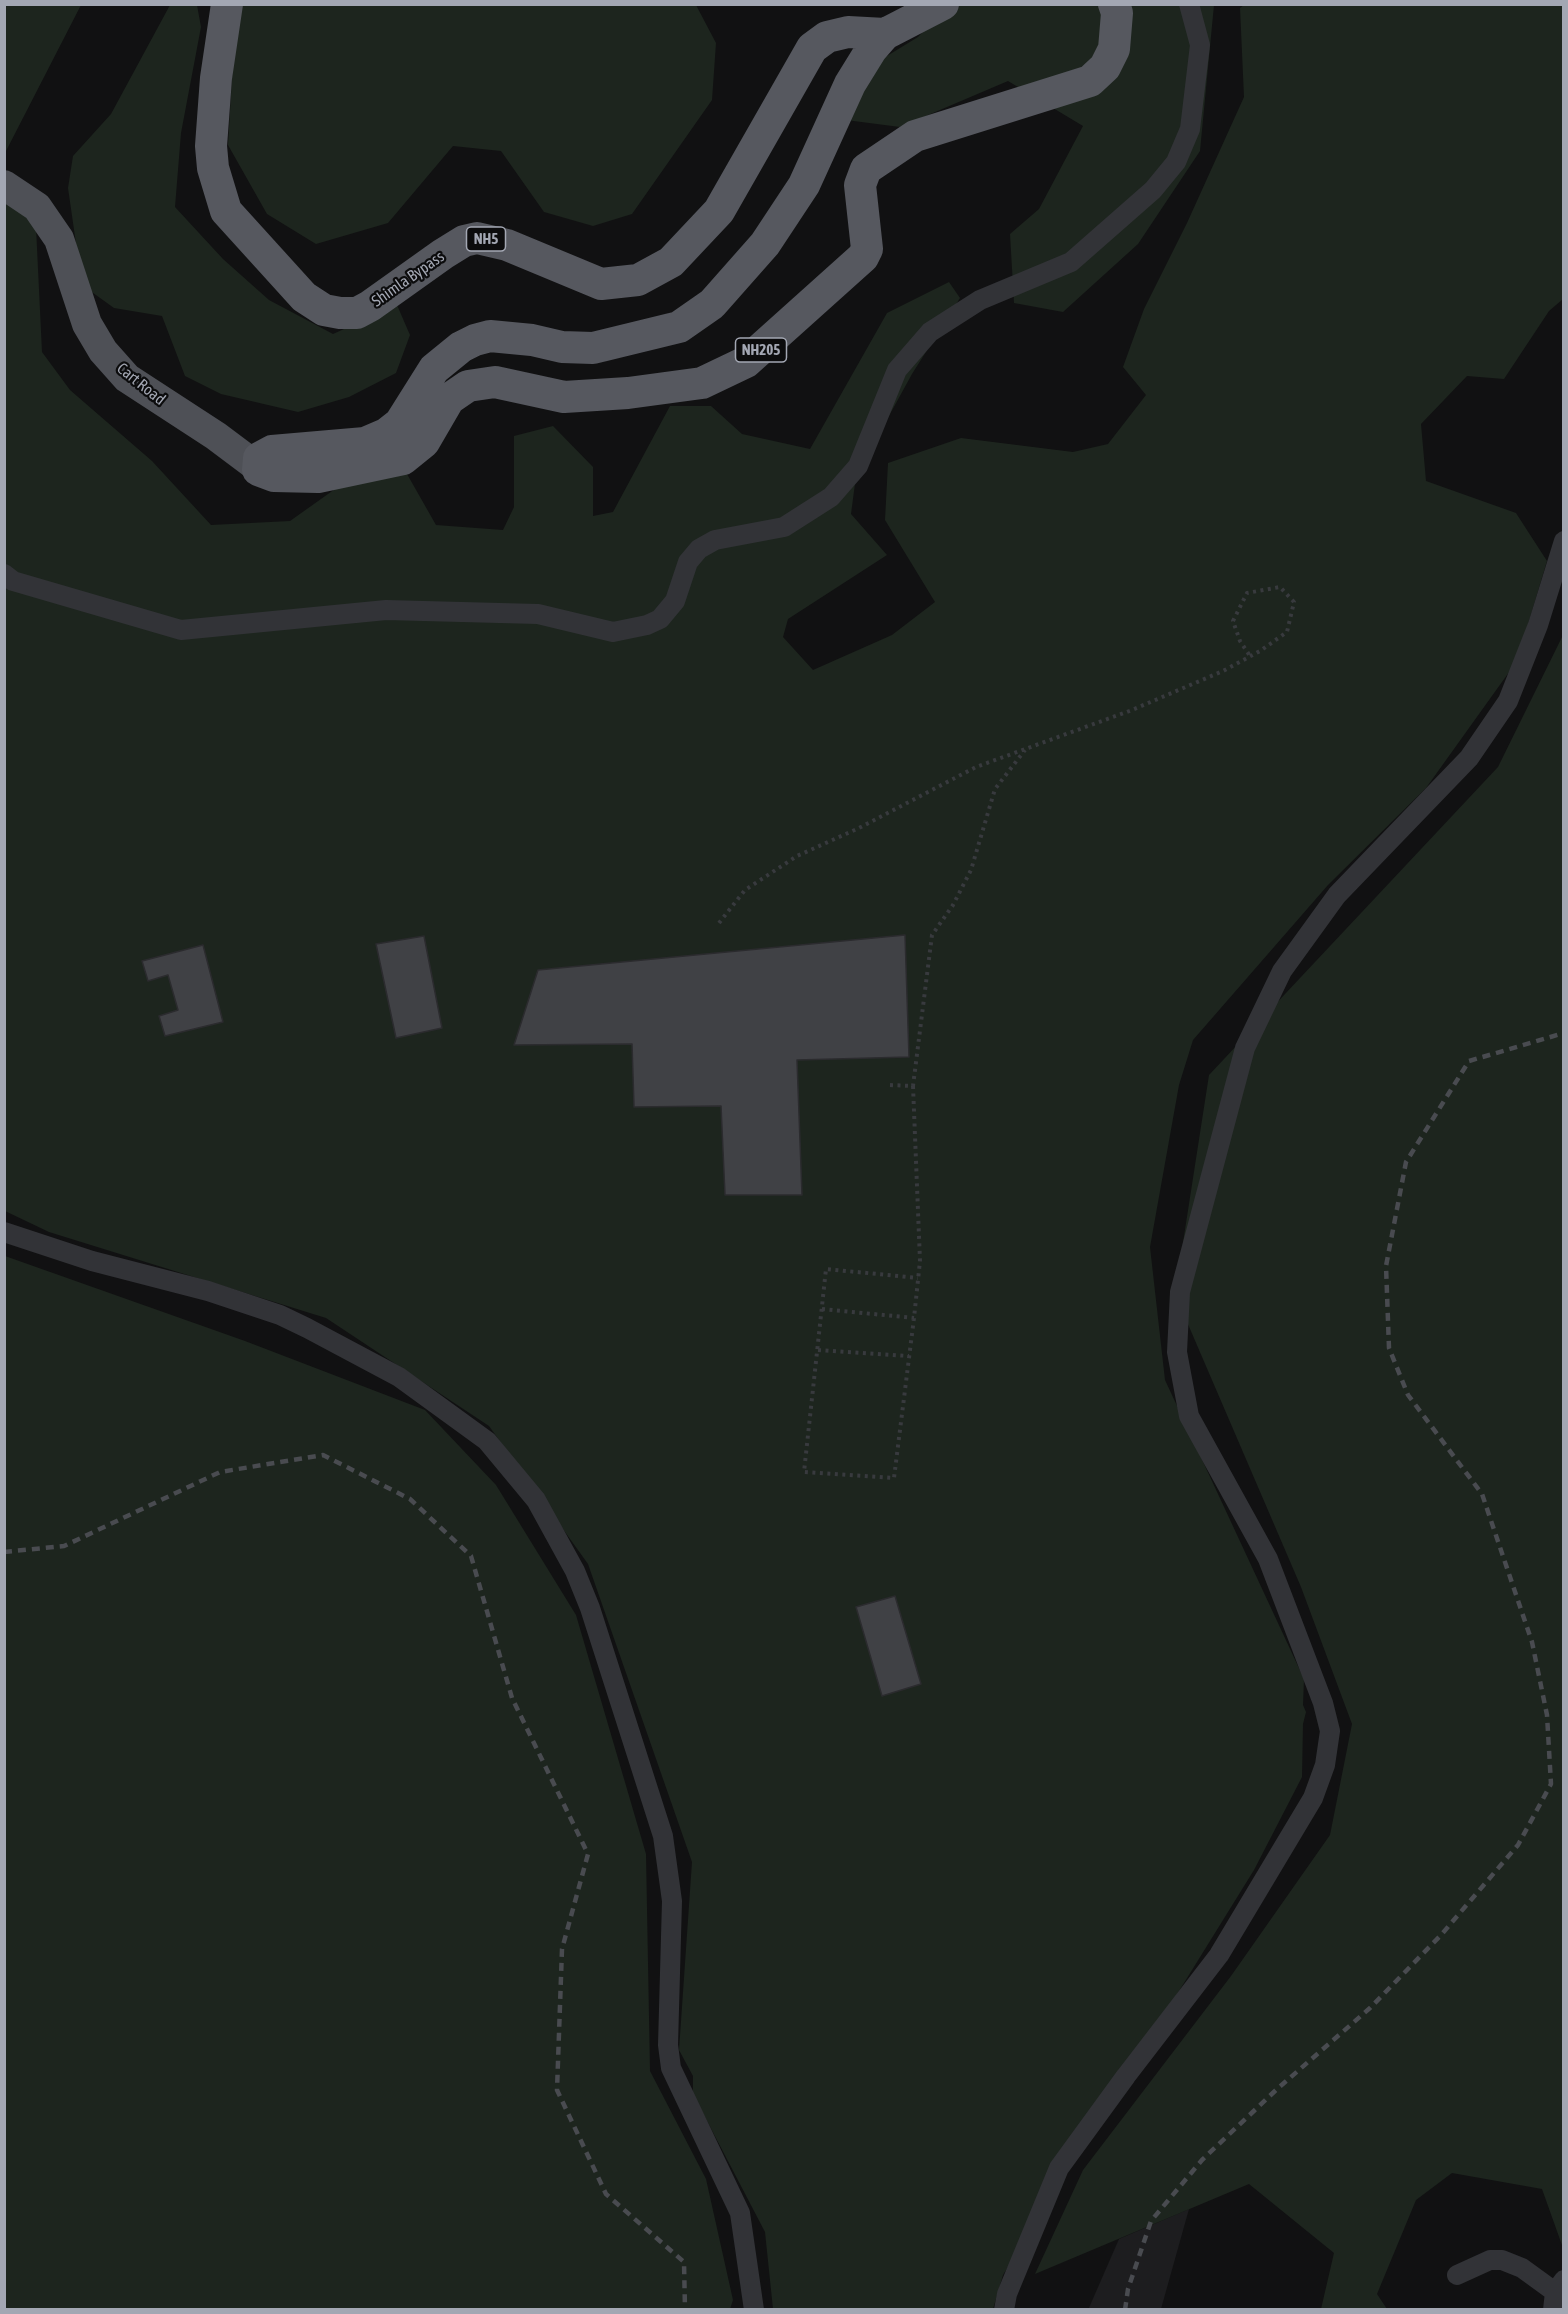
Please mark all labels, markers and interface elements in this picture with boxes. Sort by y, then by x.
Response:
road number: NH5 [466,227,506,251]
street label: Shimla Bypass [368,247,448,311]
road number: NH205 [736,338,786,362]
street label: Cart Road [113,359,169,409]

